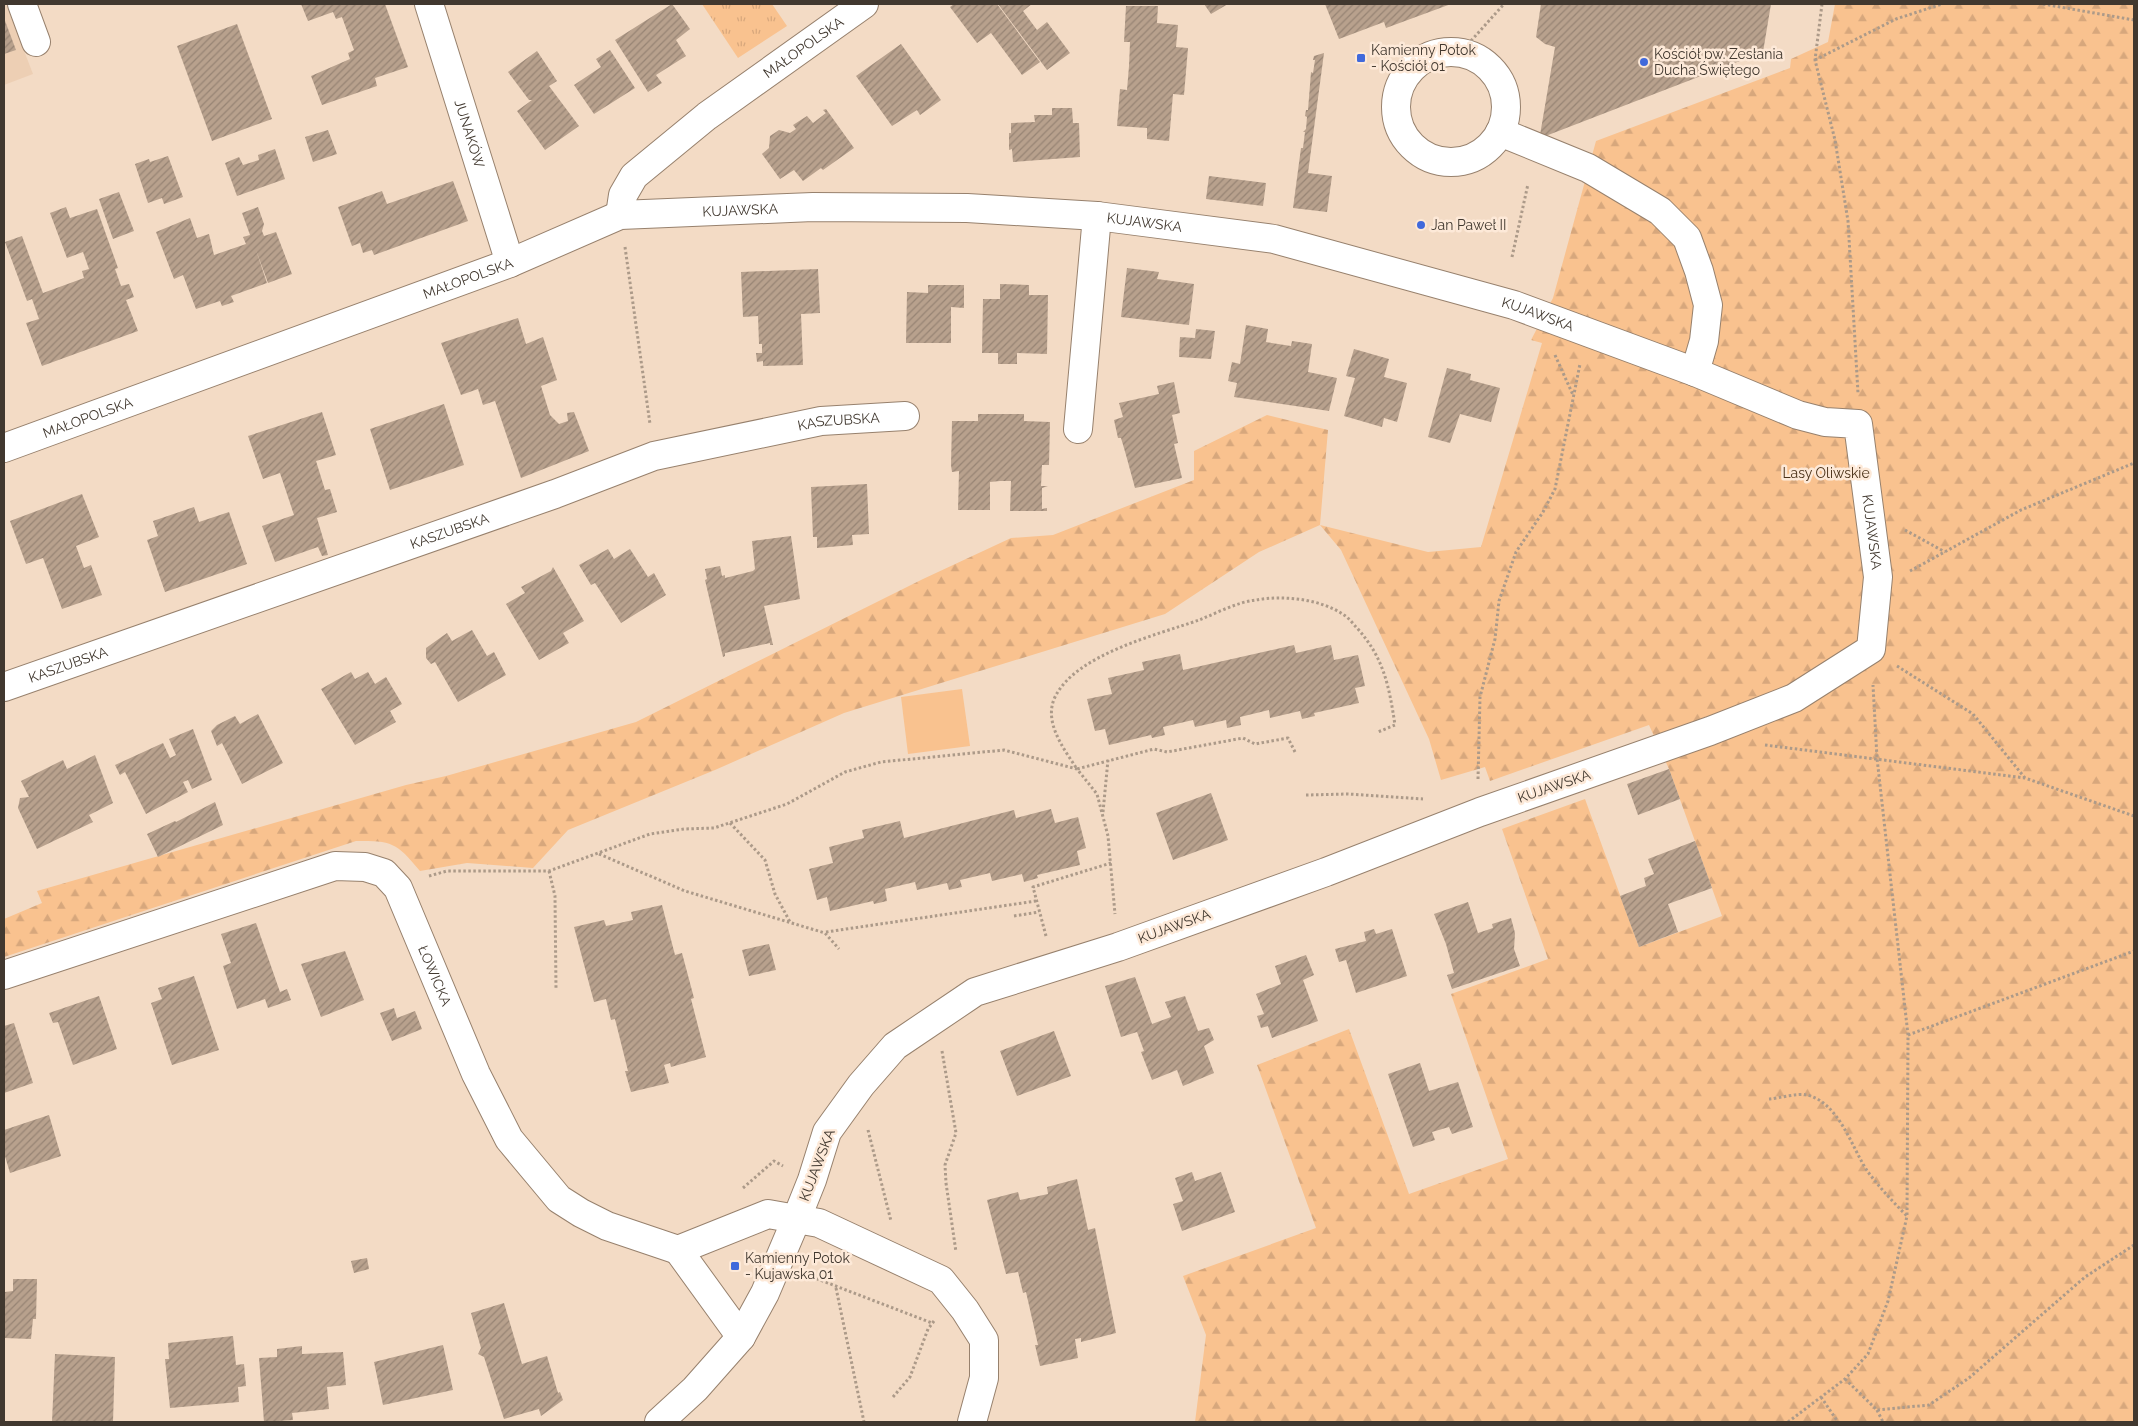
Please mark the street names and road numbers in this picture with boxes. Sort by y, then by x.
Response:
street label: MAŁOPOLSKA [760,13,847,81]
street label: JUNAKÓW [451,98,488,170]
street label: KUJAWSKA [702,200,779,220]
street label: KUJAWSKA [1106,209,1184,235]
street label: MAŁOPOLSKA [421,254,516,302]
street label: KUJAWSKA [1500,294,1577,335]
street label: MAŁOPOLSKA [40,394,135,441]
street label: KASZUBSKA [796,409,881,434]
street label: KUJAWSKA [1859,493,1885,571]
street label: KASZUBSKA [408,510,492,552]
street label: KASZUBSKA [27,643,110,686]
street label: KUJAWSKA [1516,766,1593,806]
street label: KUJAWSKA [1136,905,1213,946]
street label: ŁOWICKA [415,943,455,1009]
street label: KUJAWSKA [796,1126,838,1203]

